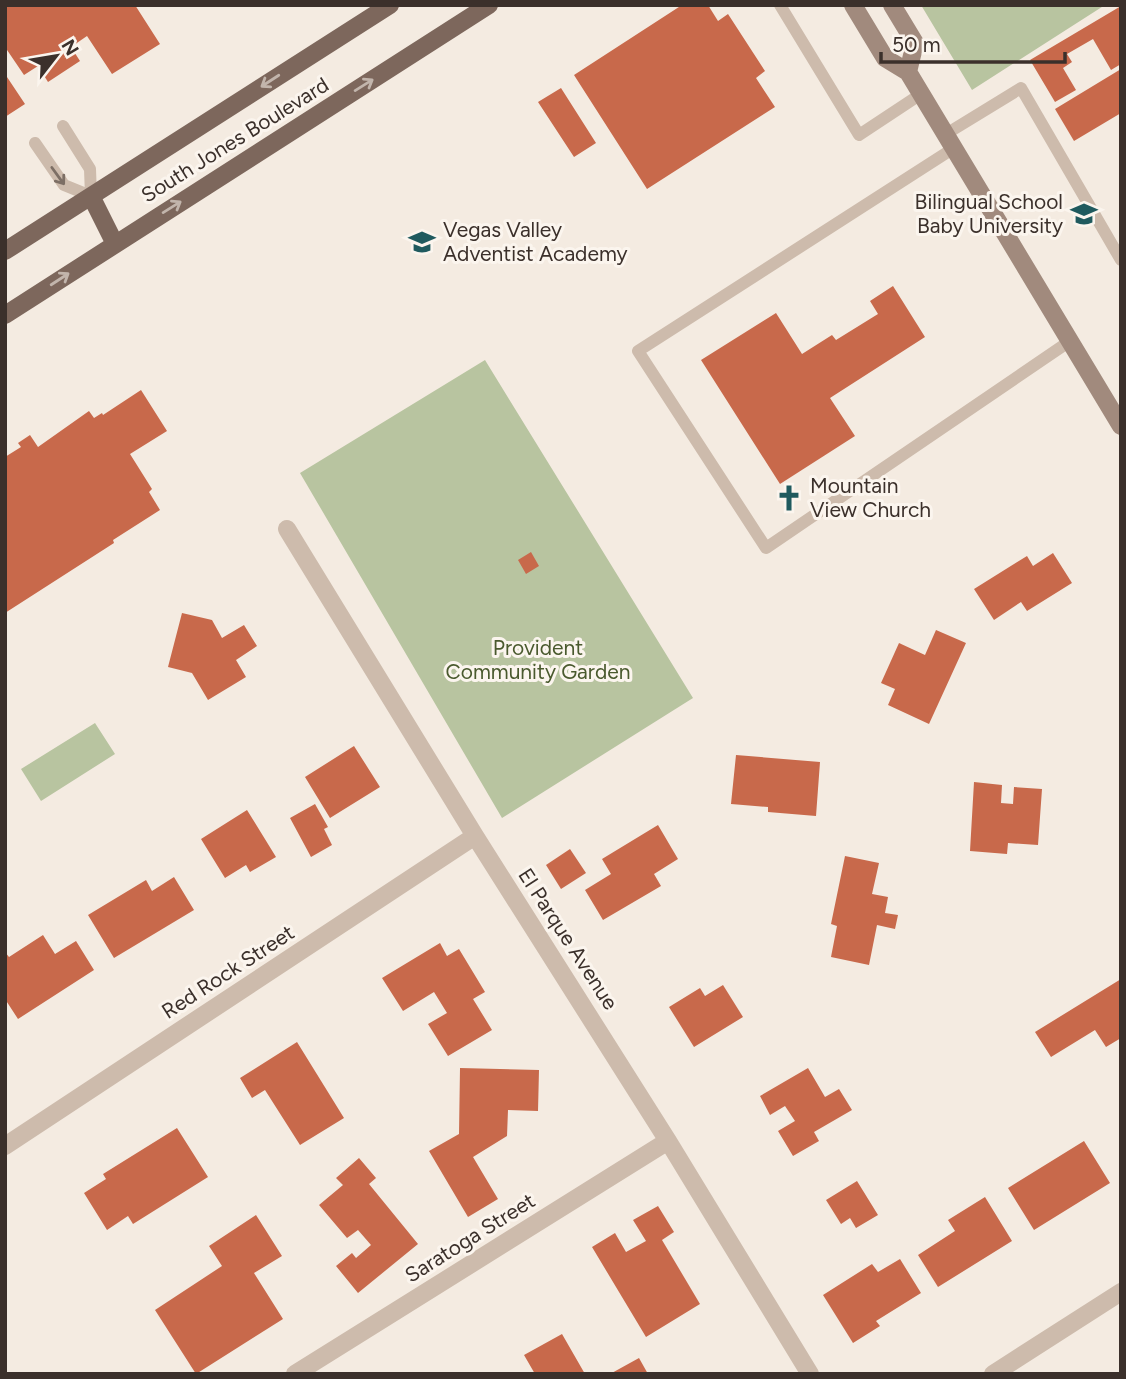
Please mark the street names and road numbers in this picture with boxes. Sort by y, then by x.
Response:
street label: South Jones Boulevard [136,72,333,207]
street label: El Parque Avenue [513,863,623,1014]
street label: Red Rock Street [157,919,299,1024]
street label: Saratoga Street [400,1188,539,1288]

